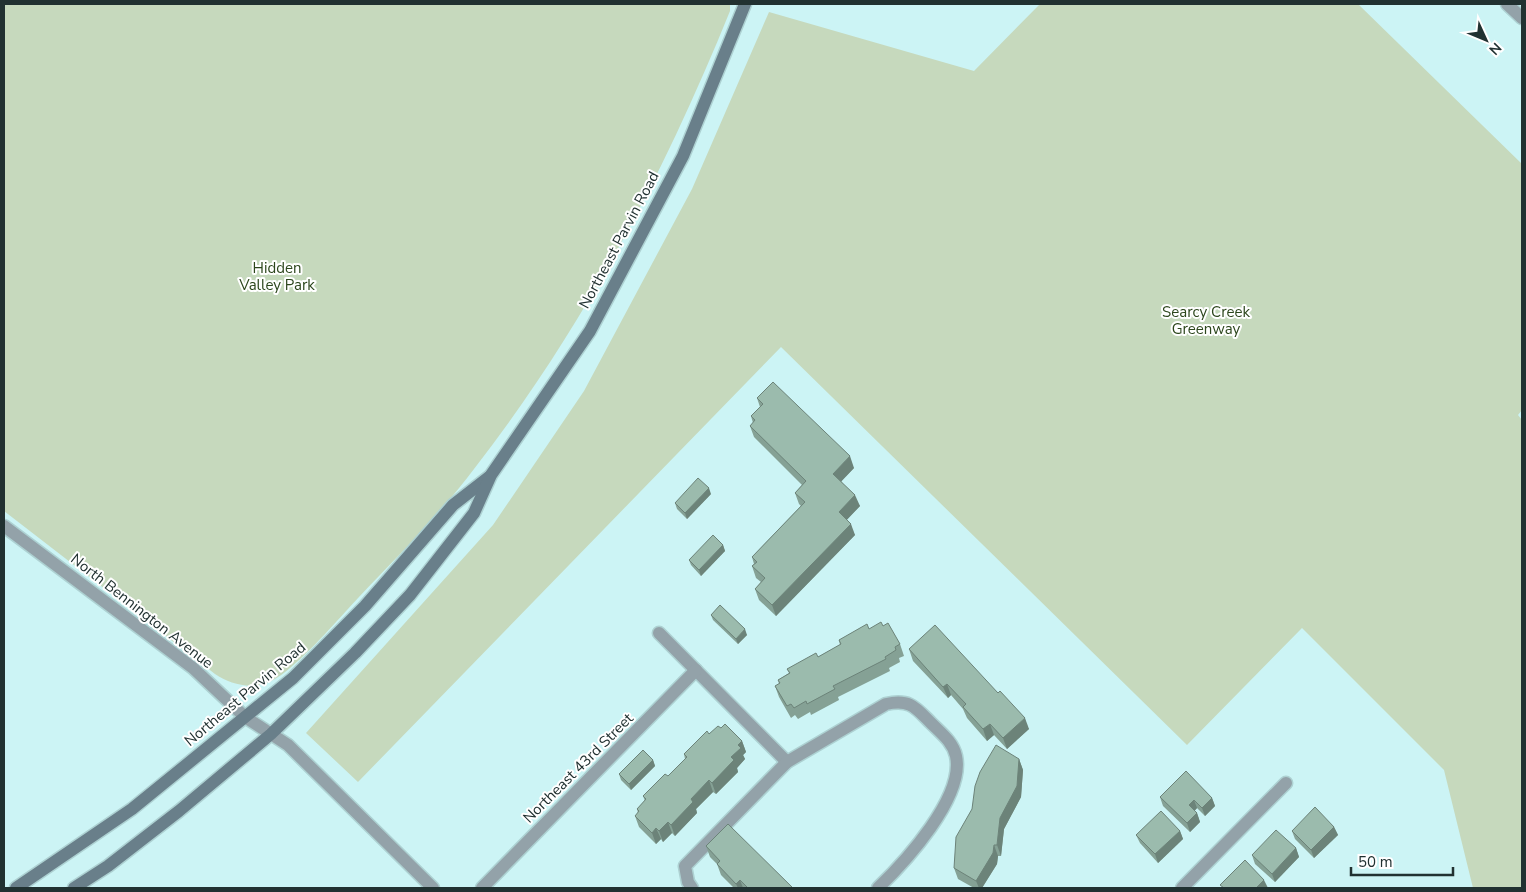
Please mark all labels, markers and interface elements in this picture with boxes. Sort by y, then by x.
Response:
north arrow [1461,15,1511,65]
text: N [1485,38,1505,59]
street label: Northeast Parvin Road [574,168,664,312]
park label: Hidden Valley Park [238,258,315,295]
park label: Searcy Creek Greenway [1162,302,1250,339]
street label: North Bennington Avenue [67,549,217,673]
street label: Northeast Parvin Road [180,637,310,751]
street label: Northeast 43rd Street [519,708,638,827]
scale bar [1351,844,1454,876]
text: 50 m [1358,852,1393,872]

